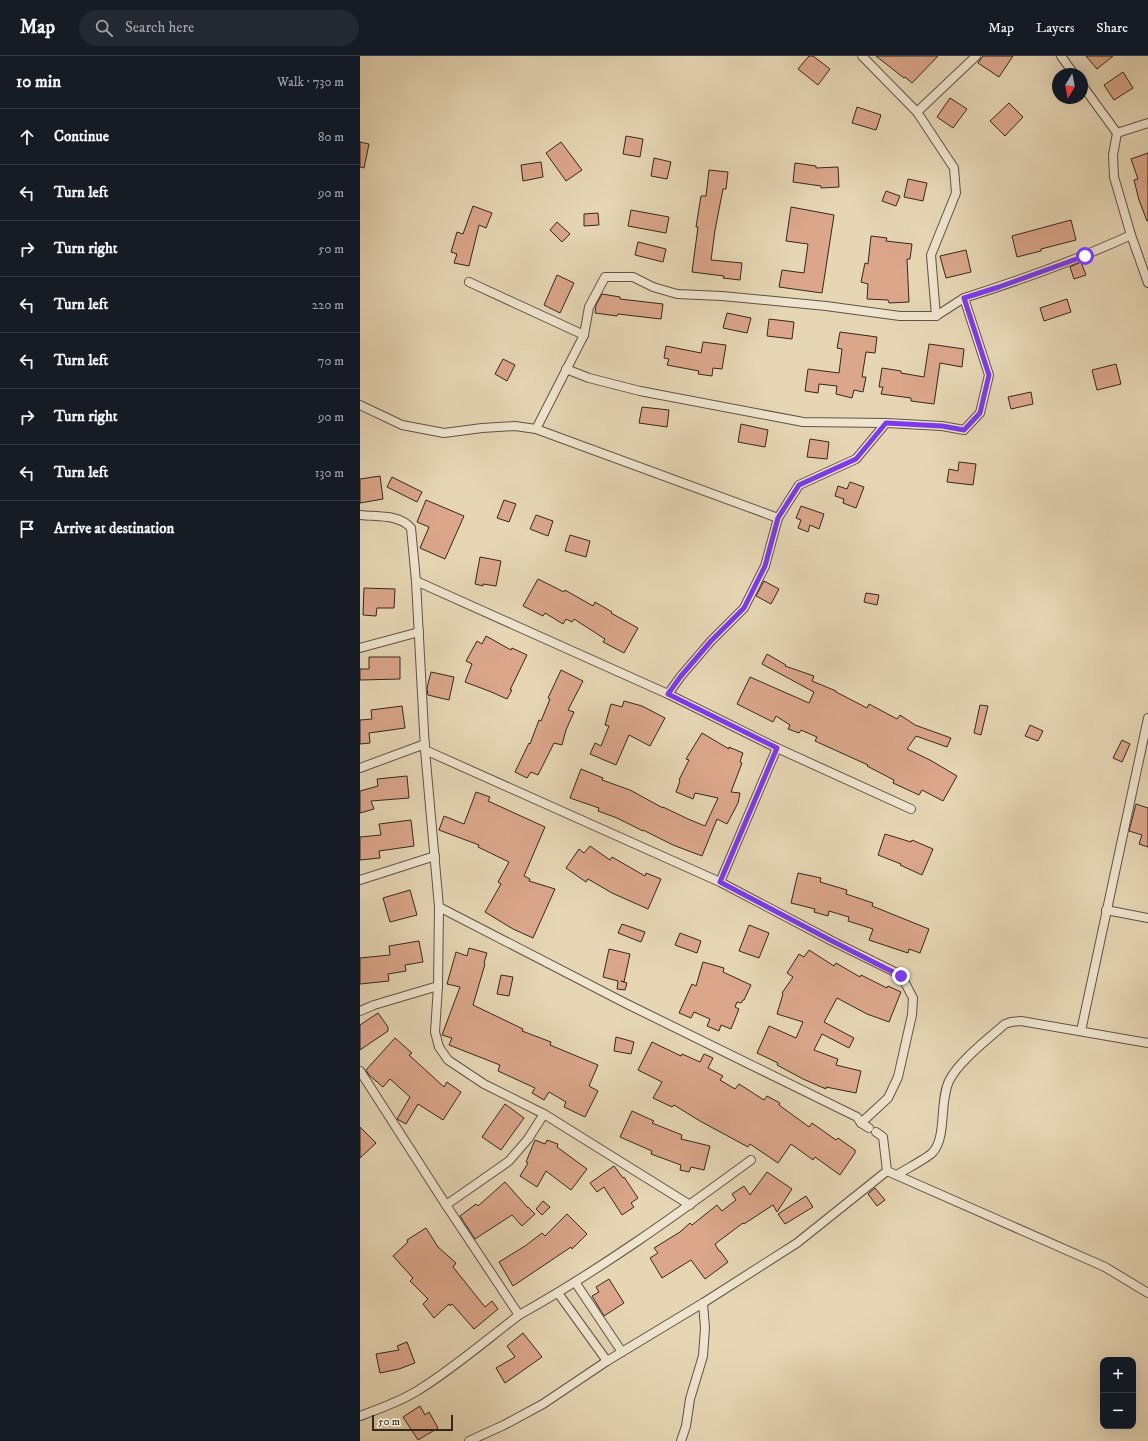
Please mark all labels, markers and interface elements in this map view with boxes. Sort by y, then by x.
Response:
search box [79,10,359,46]
text: Map [20,16,55,39]
icon: search [93,17,115,39]
text: Search here [125,18,194,37]
text: Map [988,19,1014,37]
text: Layers [1036,19,1074,37]
text: Share [1096,19,1128,37]
north arrow [1052,68,1088,104]
text: 10 min [16,71,61,93]
text: Walk · 730 m [277,74,344,90]
icon: ahead [16,126,38,148]
text: Continue [54,127,109,146]
text: 80 m [318,129,344,145]
icon: left [16,182,38,204]
text: Turn left [54,183,108,202]
text: 90 m [318,185,344,201]
icon: right [16,238,38,260]
text: Turn right [54,239,117,258]
text: 50 m [318,241,344,257]
route start [1076,247,1094,265]
icon: left [16,294,38,316]
text: Turn left [54,295,108,314]
text: 220 m [312,297,344,313]
icon: left [16,350,38,372]
text: Turn left [54,351,108,370]
text: 70 m [318,353,344,369]
icon: right [16,406,38,428]
text: Turn right [54,407,117,426]
text: 90 m [318,409,344,425]
icon: left [16,462,38,484]
text: Turn left [54,463,108,482]
text: 130 m [315,465,344,481]
icon: arrive [16,518,38,540]
text: Arrive at destination [54,519,174,538]
route end [892,967,910,985]
map controls [1100,1357,1136,1429]
button: + [1100,1357,1136,1393]
button: − [1100,1393,1136,1429]
scale bar [372,1413,453,1432]
text: 50 m [378,1415,400,1429]

